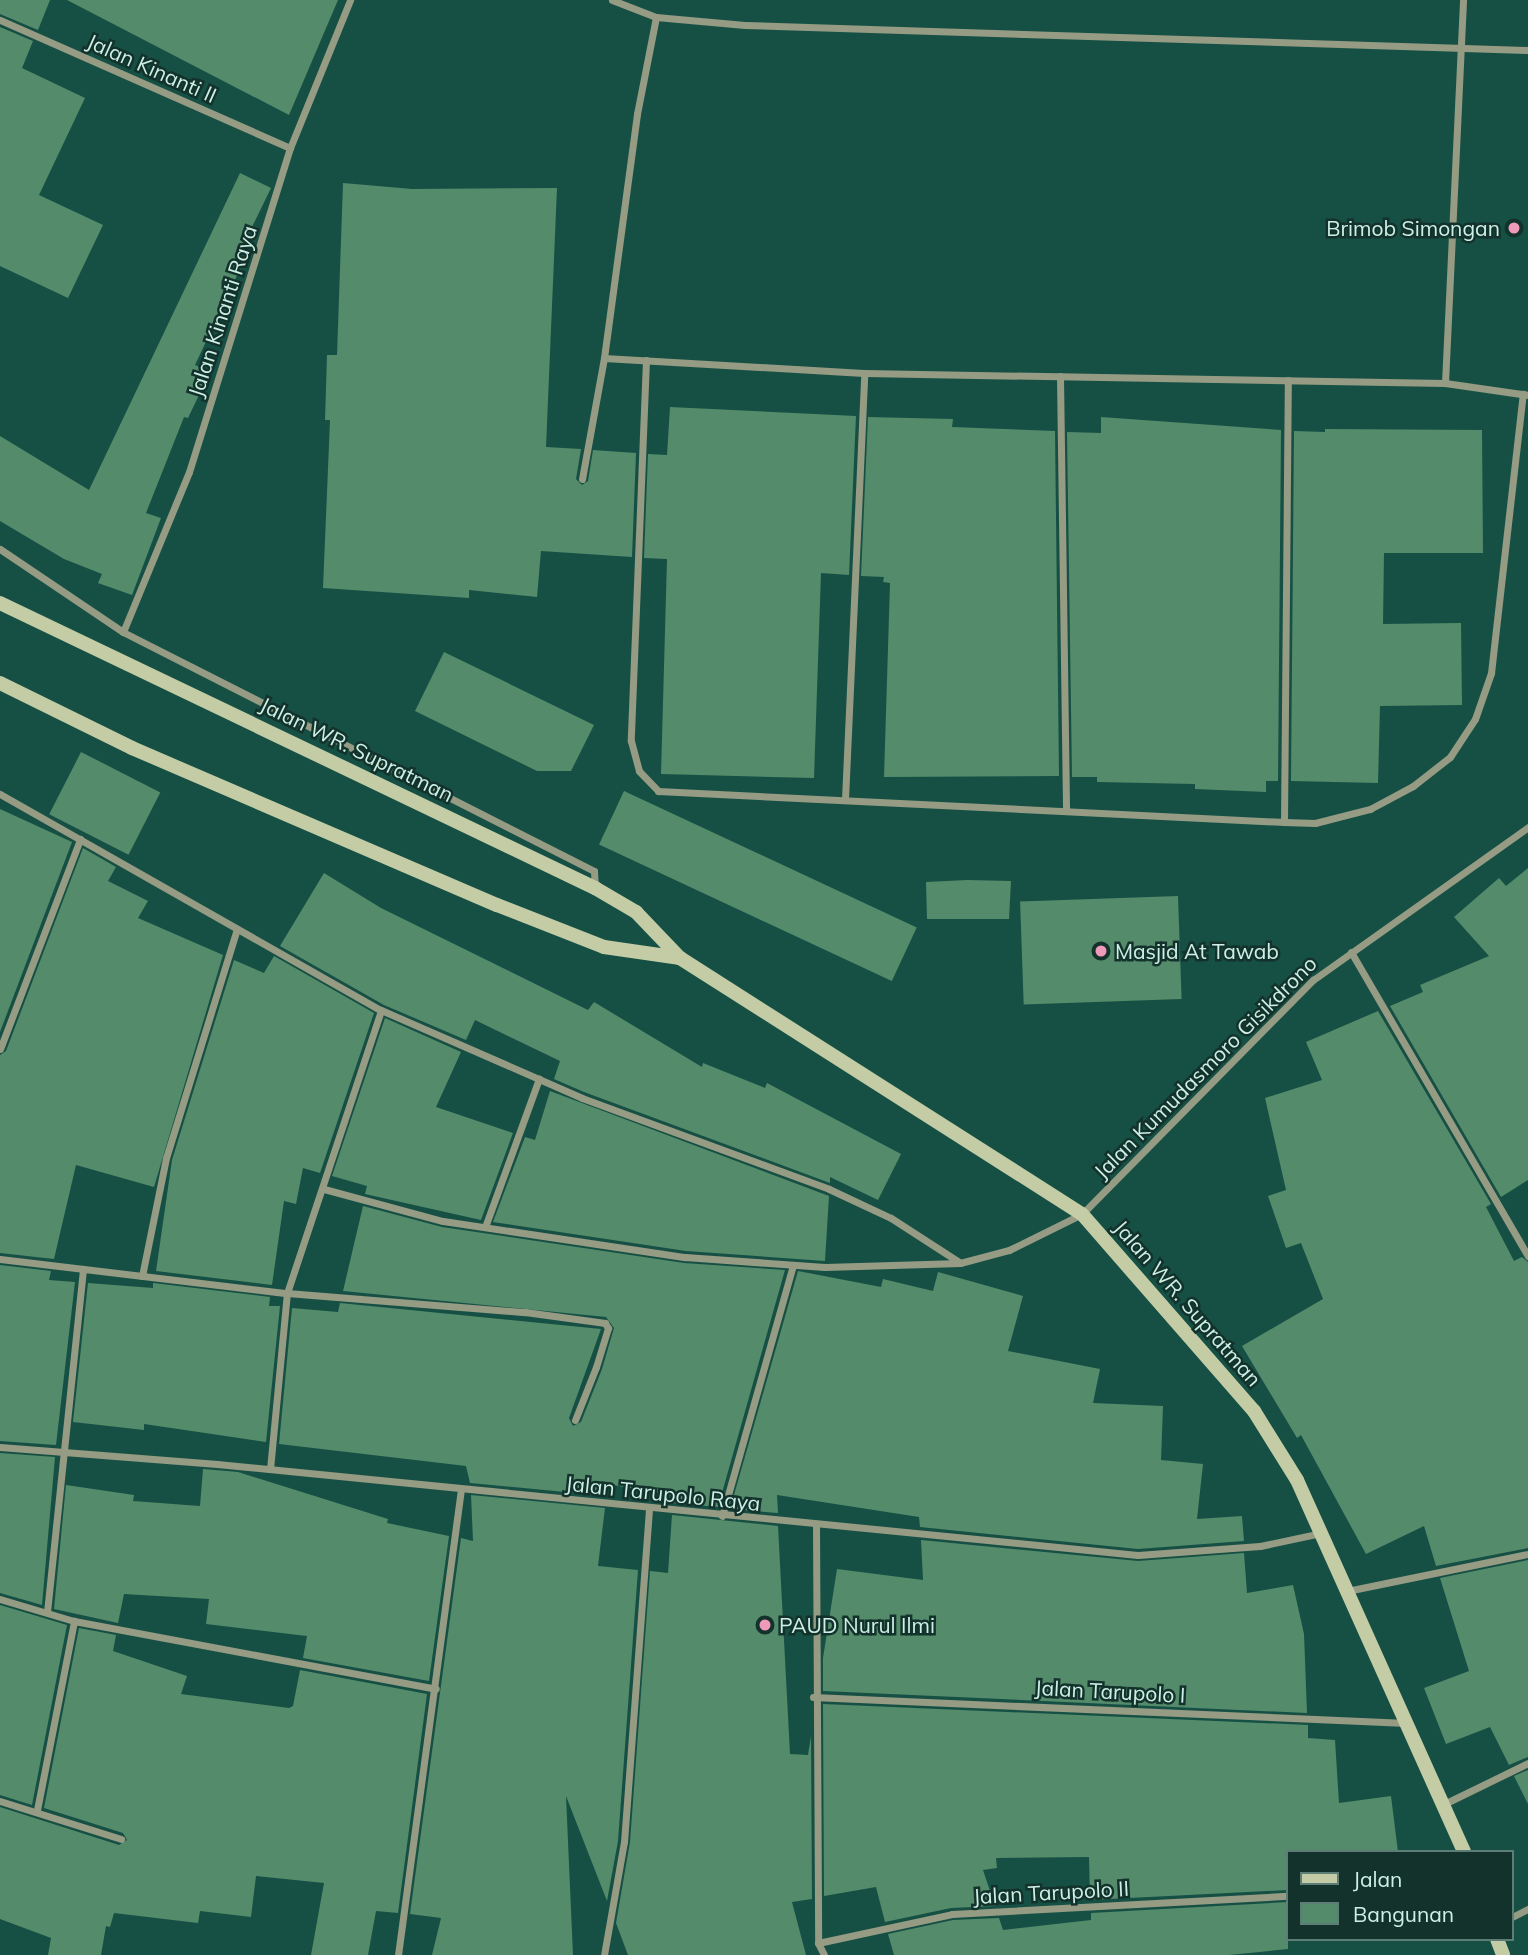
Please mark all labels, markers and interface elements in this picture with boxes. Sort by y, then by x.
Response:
street label: Jalan Kinanti II [83,28,221,108]
place label: Brimob Simongan [1326,215,1500,241]
marker: Brimob Simongan [1506,220,1522,236]
street label: Jalan Kinanti Raya [182,222,262,400]
street label: Jalan WR. Supratman [256,691,458,807]
place label: Masjid At Tawab [1115,938,1279,964]
marker: Masjid At Tawab [1093,943,1109,959]
street label: Jalan Kumudasmoro Gisikdrono [1088,950,1322,1184]
street label: Jalan WR. Supratman [1109,1215,1267,1391]
street label: Jalan Tarupolo Raya [564,1470,762,1516]
place label: PAUD Nurul Ilmi [779,1612,935,1638]
marker: PAUD Nurul Ilmi [757,1617,773,1633]
street label: Jalan Tarupolo I [1034,1674,1186,1708]
legend [1286,1850,1514,1941]
text: Jalan [1353,1866,1402,1892]
street label: Jalan Tarupolo II [972,1875,1130,1909]
text: Bangunan [1353,1901,1454,1927]

